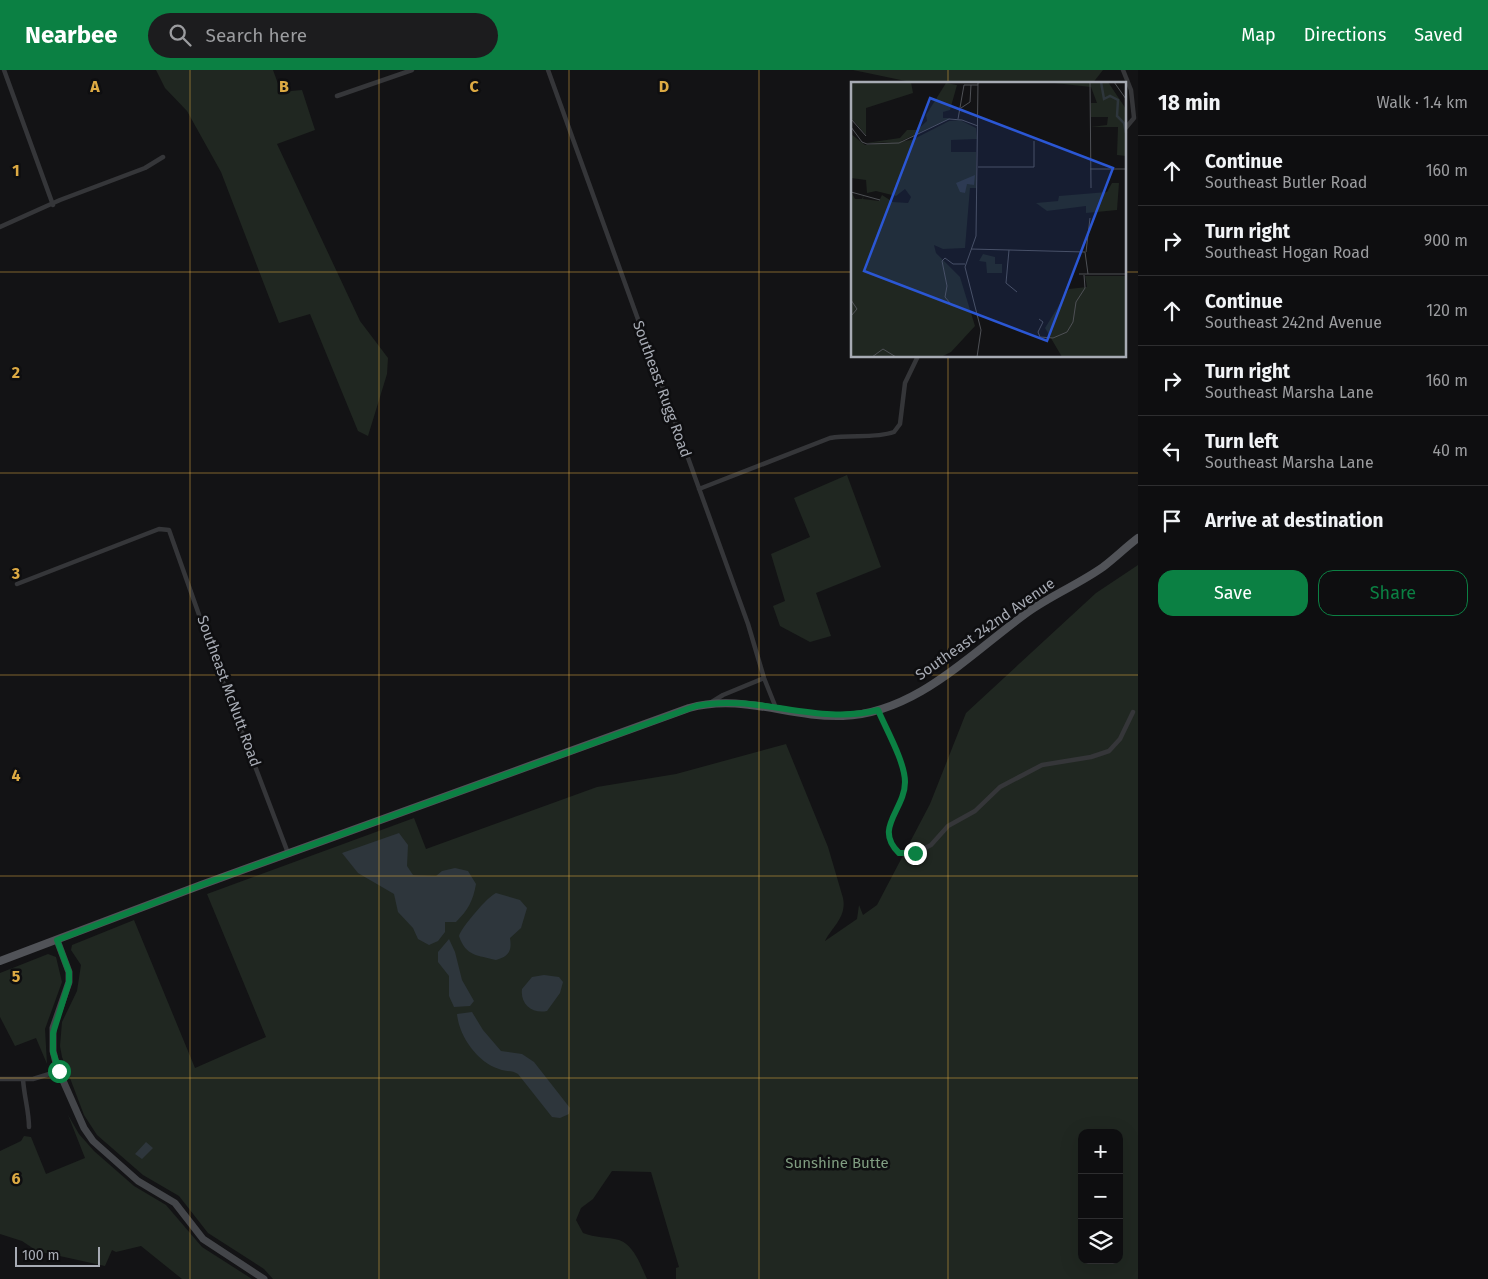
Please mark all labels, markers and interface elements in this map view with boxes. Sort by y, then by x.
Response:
search box [148,13,498,58]
text: Nearbee [25,21,118,49]
icon: search [166,21,194,49]
text: Search here [206,24,307,47]
text: Map [1241,24,1276,46]
text: Directions [1304,24,1386,46]
text: Saved [1414,24,1463,46]
text: A [89,77,100,96]
text: B [279,77,289,96]
text: C [469,77,479,96]
text: D [659,77,669,96]
inset map [851,82,1126,358]
text: 18 min [1158,90,1221,116]
text: Walk · 1.4 km [1377,93,1468,112]
text: Continue [1205,150,1283,173]
icon: ahead [1158,157,1186,185]
text: 1 [12,161,20,180]
text: 160 m [1426,161,1468,180]
text: Southeast Butler Road [1205,173,1367,192]
text: Turn right [1205,220,1290,243]
icon: right [1158,227,1186,255]
text: 900 m [1424,231,1468,250]
text: Southeast Hogan Road [1205,243,1370,262]
text: Continue [1205,290,1283,313]
icon: ahead [1158,297,1186,325]
text: 120 m [1426,301,1468,320]
text: Southeast 242nd Avenue [1205,313,1382,332]
street label: Southeast Rugg Road [629,318,695,460]
text: Turn right [1205,360,1290,383]
text: 2 [12,363,20,382]
icon: right [1158,367,1186,395]
text: 160 m [1426,371,1468,390]
text: Southeast Marsha Lane [1205,383,1374,402]
text: Turn left [1205,430,1279,453]
icon: left [1158,437,1186,465]
text: 40 m [1433,441,1468,460]
text: Southeast Marsha Lane [1205,453,1374,472]
icon: arrive [1158,507,1186,535]
text: Arrive at destination [1205,509,1384,532]
text: 3 [11,564,20,583]
button: Save [1158,570,1308,616]
button: Share [1318,570,1468,616]
street label: Southeast 242nd Avenue [912,574,1058,684]
street label: Southeast McNutt Road [193,613,265,769]
text: 4 [11,766,21,785]
route end [904,842,927,865]
text: 5 [12,967,21,986]
route start [48,1060,71,1083]
map controls [1078,1129,1123,1264]
button: + [1078,1129,1123,1174]
park label: Sunshine Butte [785,1154,889,1172]
text: 6 [11,1169,21,1188]
button: − [1078,1174,1123,1219]
button: layers [1078,1219,1123,1264]
scale bar [15,1244,100,1267]
text: 100 m [22,1247,59,1264]

